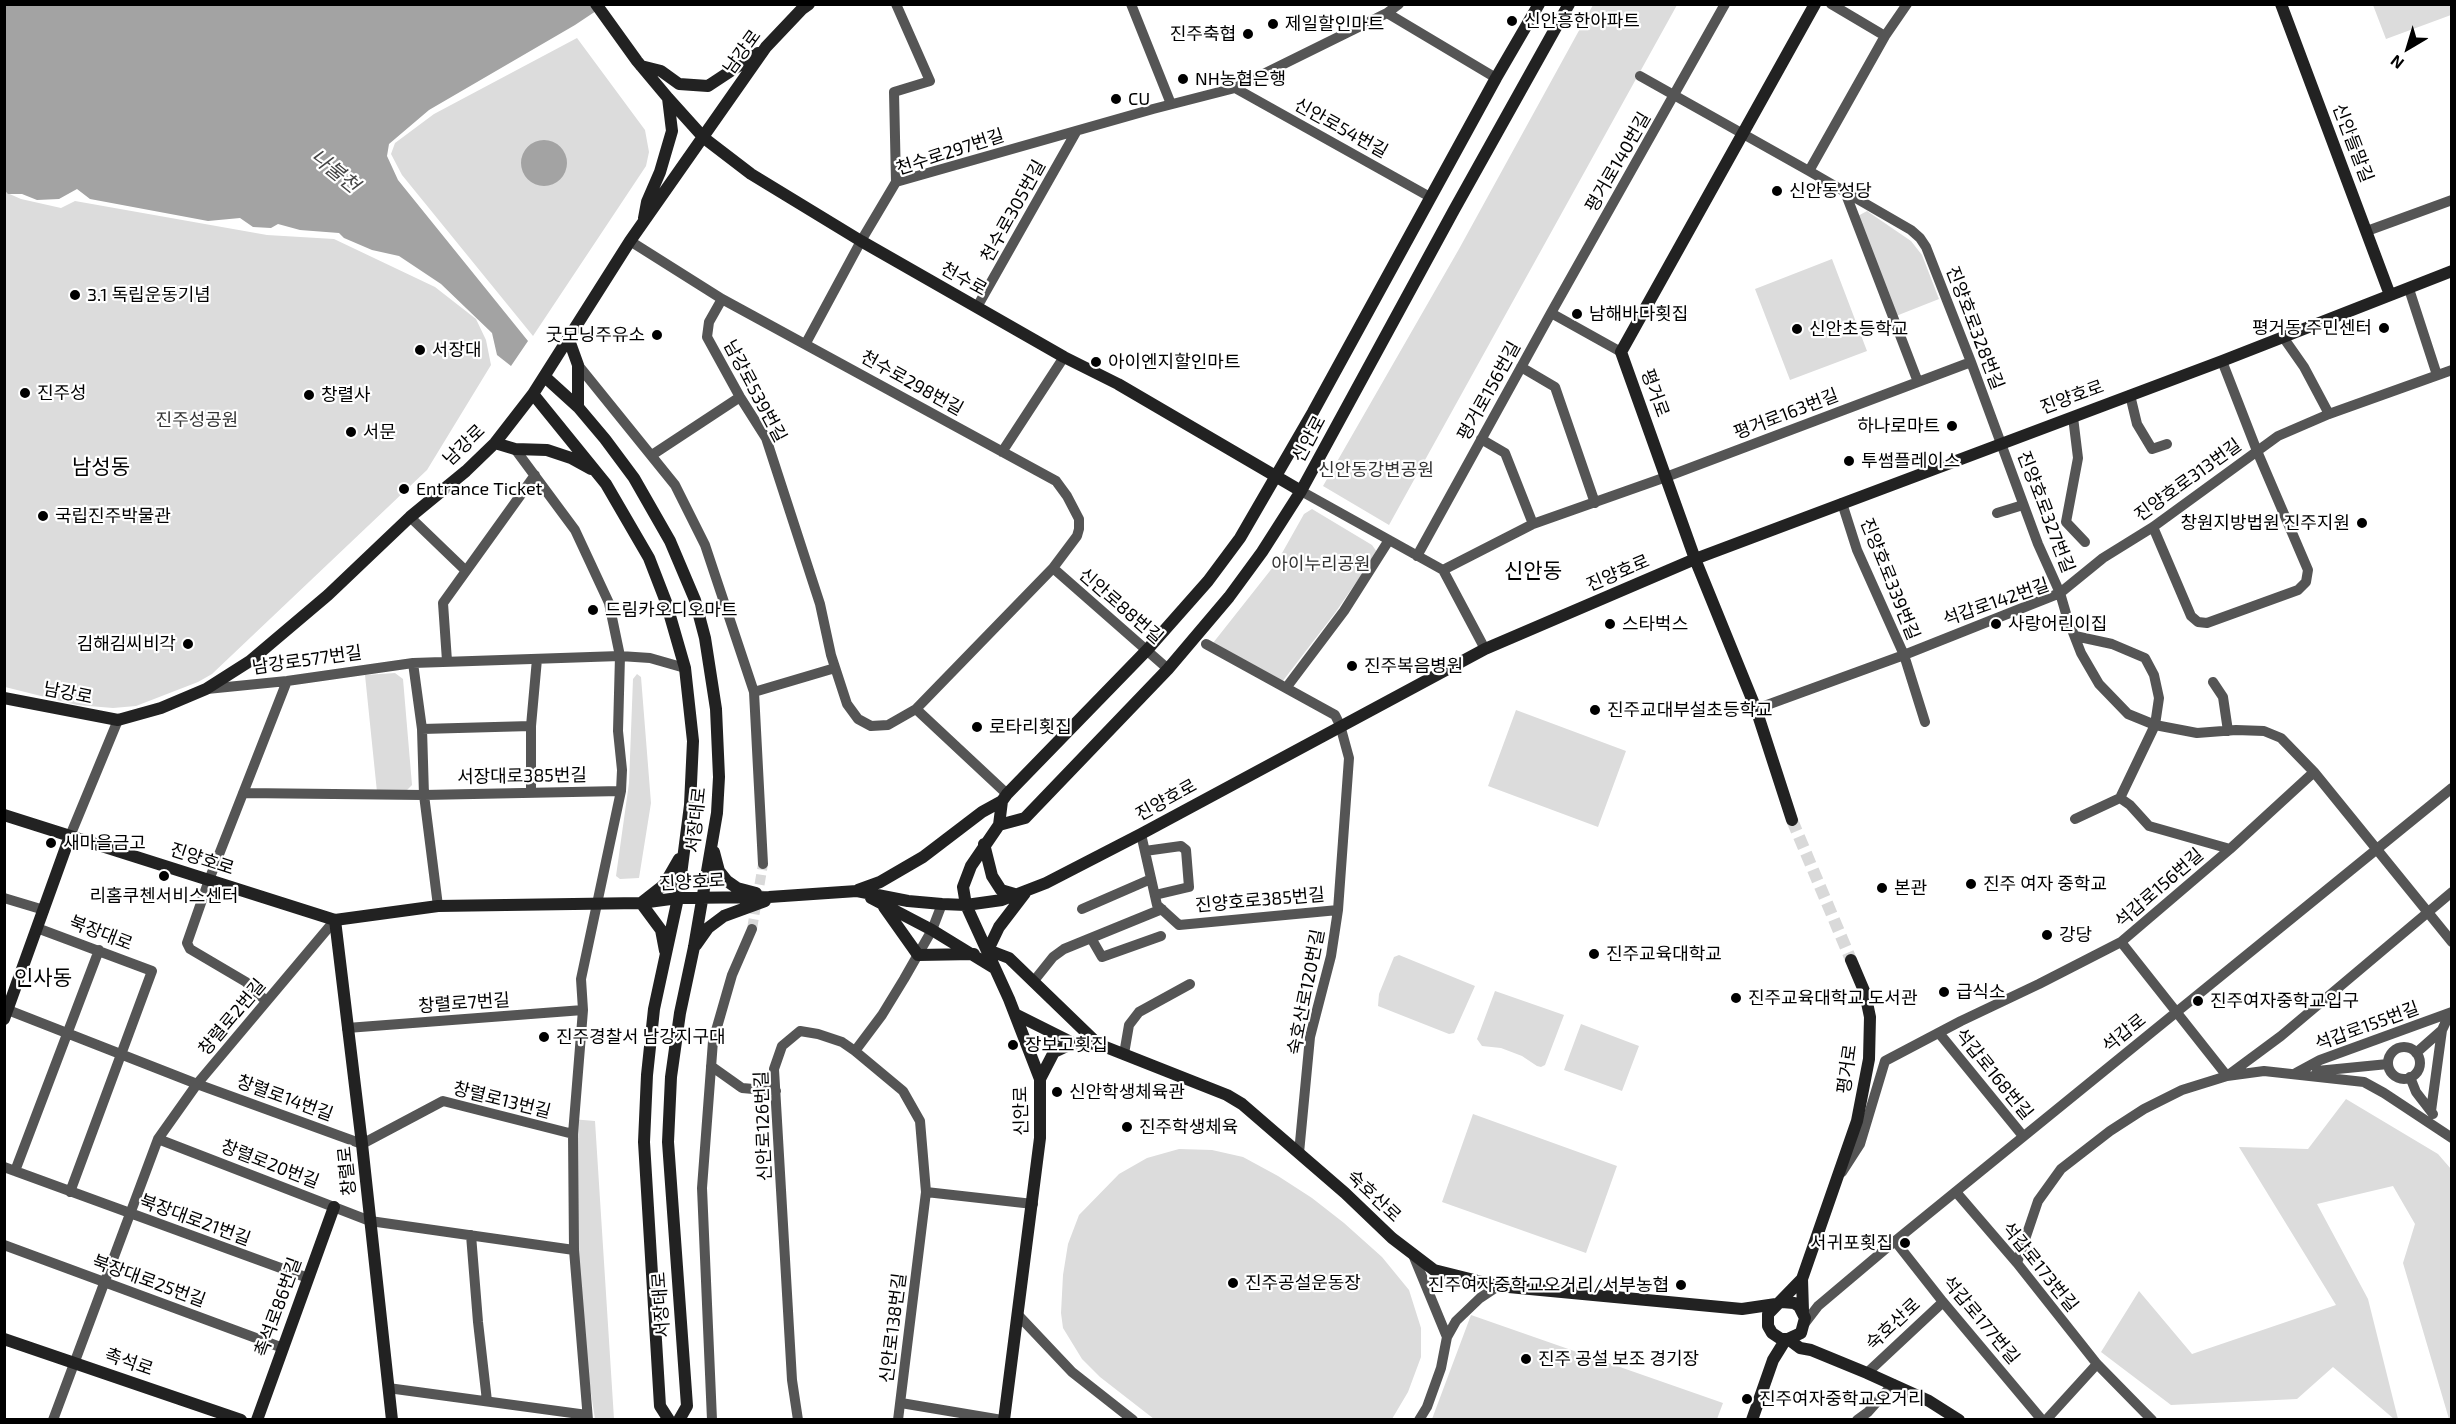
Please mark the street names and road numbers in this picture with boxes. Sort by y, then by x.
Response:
street label: 남강로 [719,26,765,78]
street label: 신안로54번길 [1290,93,1392,163]
street label: 신안들말길 [2328,100,2378,186]
street label: 평거로140번길 [1581,108,1655,216]
street label: 천수로297번길 [893,124,1007,180]
street label: 천수로305번길 [976,156,1050,266]
street label: 천수로 [937,258,991,300]
street label: 진양호로328번길 [1942,263,2008,393]
street label: 남강로539번길 [719,336,791,446]
street label: 평거로156번길 [1453,338,1525,444]
street label: 천수로298번길 [857,346,967,420]
street label: 평거로 [1636,366,1674,420]
street label: 진양호로 [2037,376,2107,418]
street label: 평거로163번길 [1731,384,1841,444]
street label: 신안로 [1288,412,1330,466]
street label: 남강로 [439,420,489,470]
street label: 진양호로313번길 [2130,434,2246,526]
street label: 진양호로327번길 [2013,448,2079,576]
street label: 진양호로339번길 [1856,515,1924,643]
street label: 진양호로 [1583,550,1653,596]
street label: 신안로88번길 [1074,564,1168,648]
street label: 석갑로142번길 [1940,574,2052,630]
street label: 남강로577번길 [251,642,363,678]
street label: 남강로 [42,678,94,708]
street label: 서장대로385번길 [457,764,587,788]
street label: 진양호로 [1132,774,1200,826]
street label: 서장대로 [682,786,710,854]
street label: 진양호로 [167,838,237,880]
street label: 석갑로156번길 [2110,844,2208,932]
street label: 진양호로 [658,869,726,895]
street label: 진양호로385번길 [1194,884,1326,916]
street label: 북장대로 [66,911,136,955]
street label: 숙호산로120번길 [1283,927,1329,1057]
street label: 창렬로2번길 [194,974,270,1060]
street label: 창렬로7번길 [417,989,511,1017]
street label: 석갑로155번길 [2312,997,2422,1055]
street label: 석갑로 [2098,1009,2150,1057]
street label: 석갑로168번길 [1951,1024,2037,1124]
street label: 평거로 [1833,1043,1861,1095]
street label: 신안로126번길 [750,1070,776,1182]
street label: 창렬로14번길 [234,1071,336,1125]
street label: 창렬로13번길 [451,1077,553,1123]
street label: 신안로 [1010,1086,1032,1136]
street label: 창렬로20번길 [218,1135,322,1193]
street label: 창렬로 [334,1145,360,1197]
street label: 숙호산로 [1342,1166,1406,1226]
street label: 북장대로21번길 [137,1190,253,1250]
street label: 석갑로173번길 [1997,1218,2083,1316]
street label: 북장대로25번길 [89,1250,209,1312]
street label: 촉석로86번길 [250,1254,306,1360]
street label: 서장대로 [648,1271,674,1339]
street label: 신안로138번길 [876,1272,910,1384]
street label: 석갑로177번길 [1938,1272,2024,1368]
street label: 숙호산로 [1861,1294,1925,1354]
street label: 촉석로 [102,1344,156,1380]

